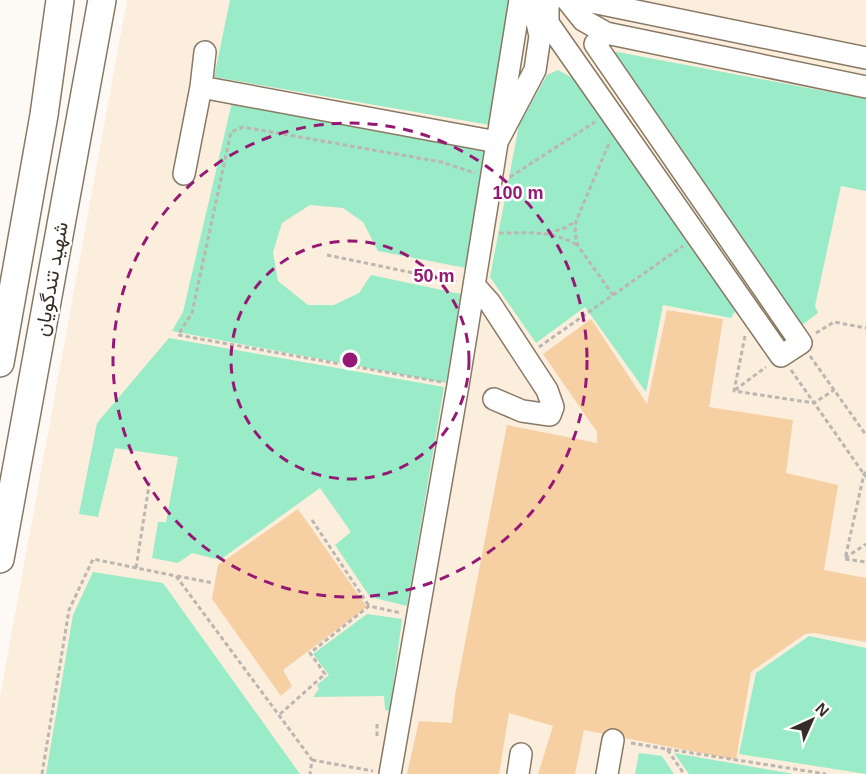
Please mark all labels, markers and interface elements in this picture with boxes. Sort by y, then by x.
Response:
text: 100 m [492,183,544,203]
street label: شهید تندگویان [30,220,74,338]
text: 50 m [413,266,455,286]
centre of rings [340,350,360,370]
north arrow [782,690,842,750]
text: N [812,700,832,720]

